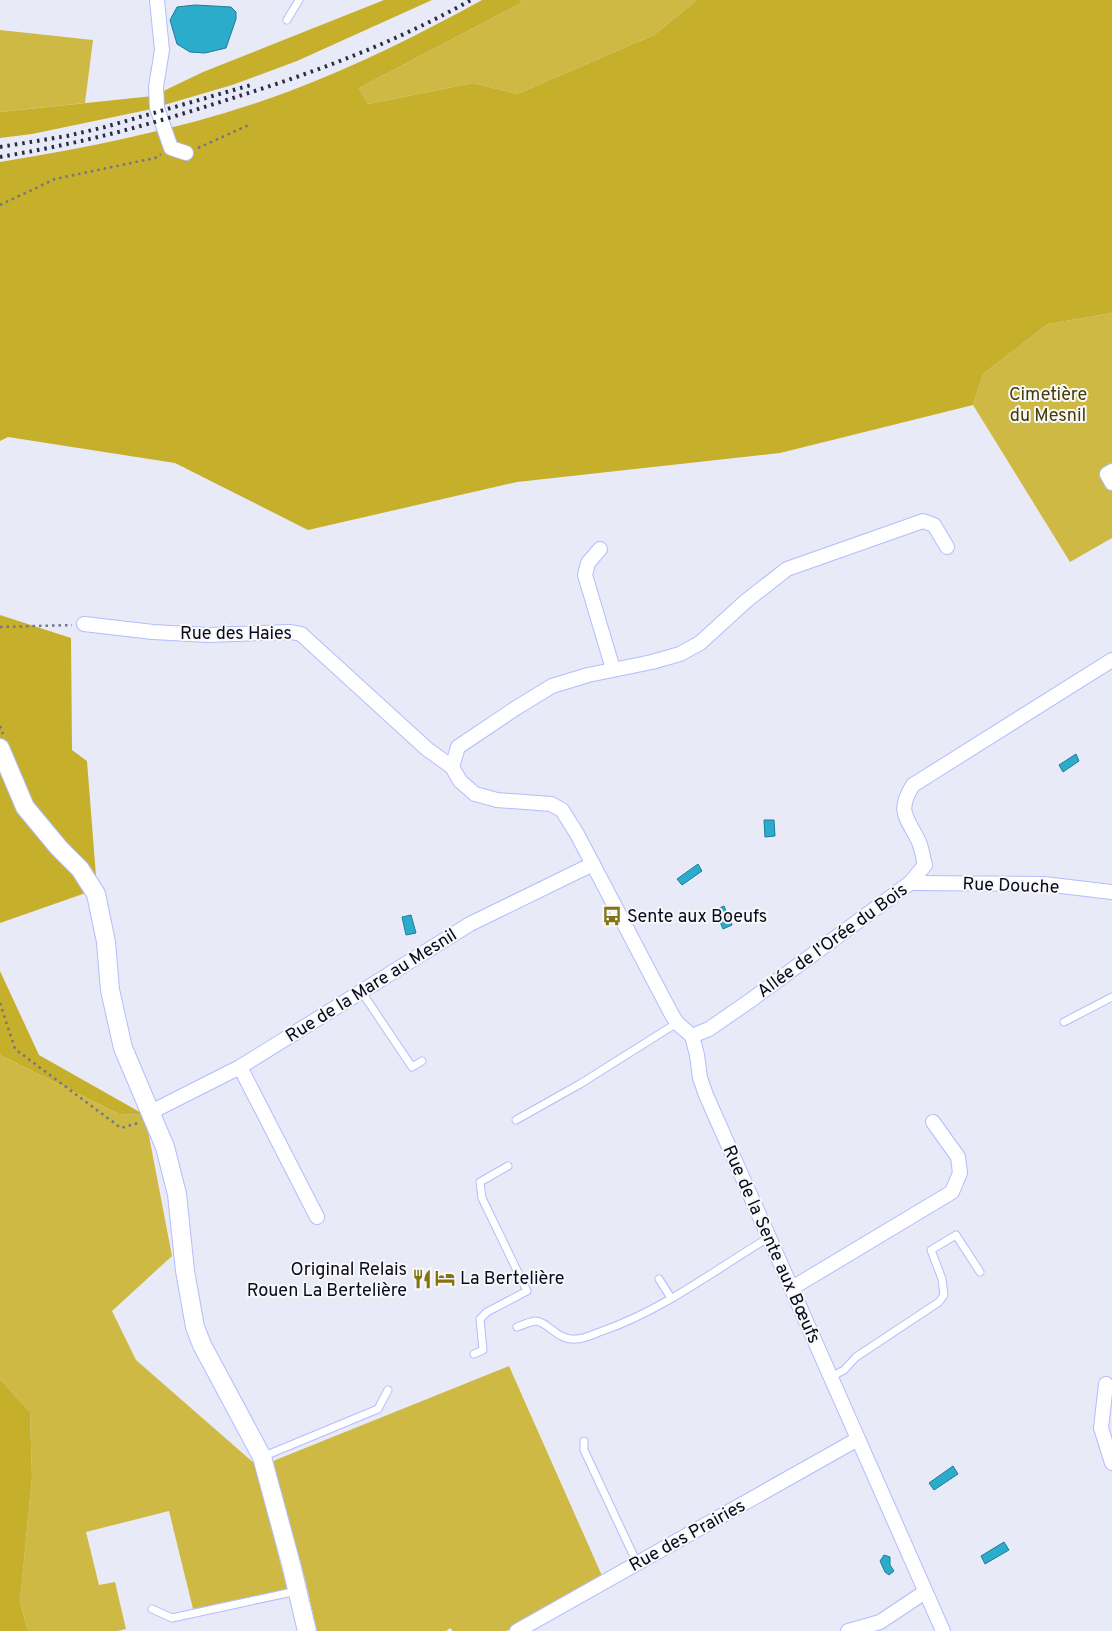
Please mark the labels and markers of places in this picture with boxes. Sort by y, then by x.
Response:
bus stop icon: Sente aux Boeufs [601,905,623,927]
place label: Sente aux Boeufs [627,906,767,929]
place label: Original Relais Rouen La Bertelière [247,1259,407,1303]
hotel icon: La Bertelière [434,1267,456,1289]
restaurant icon: Original Relais Rouen La Bertelière [411,1268,433,1290]
place label: La Bertelière [460,1268,564,1291]

